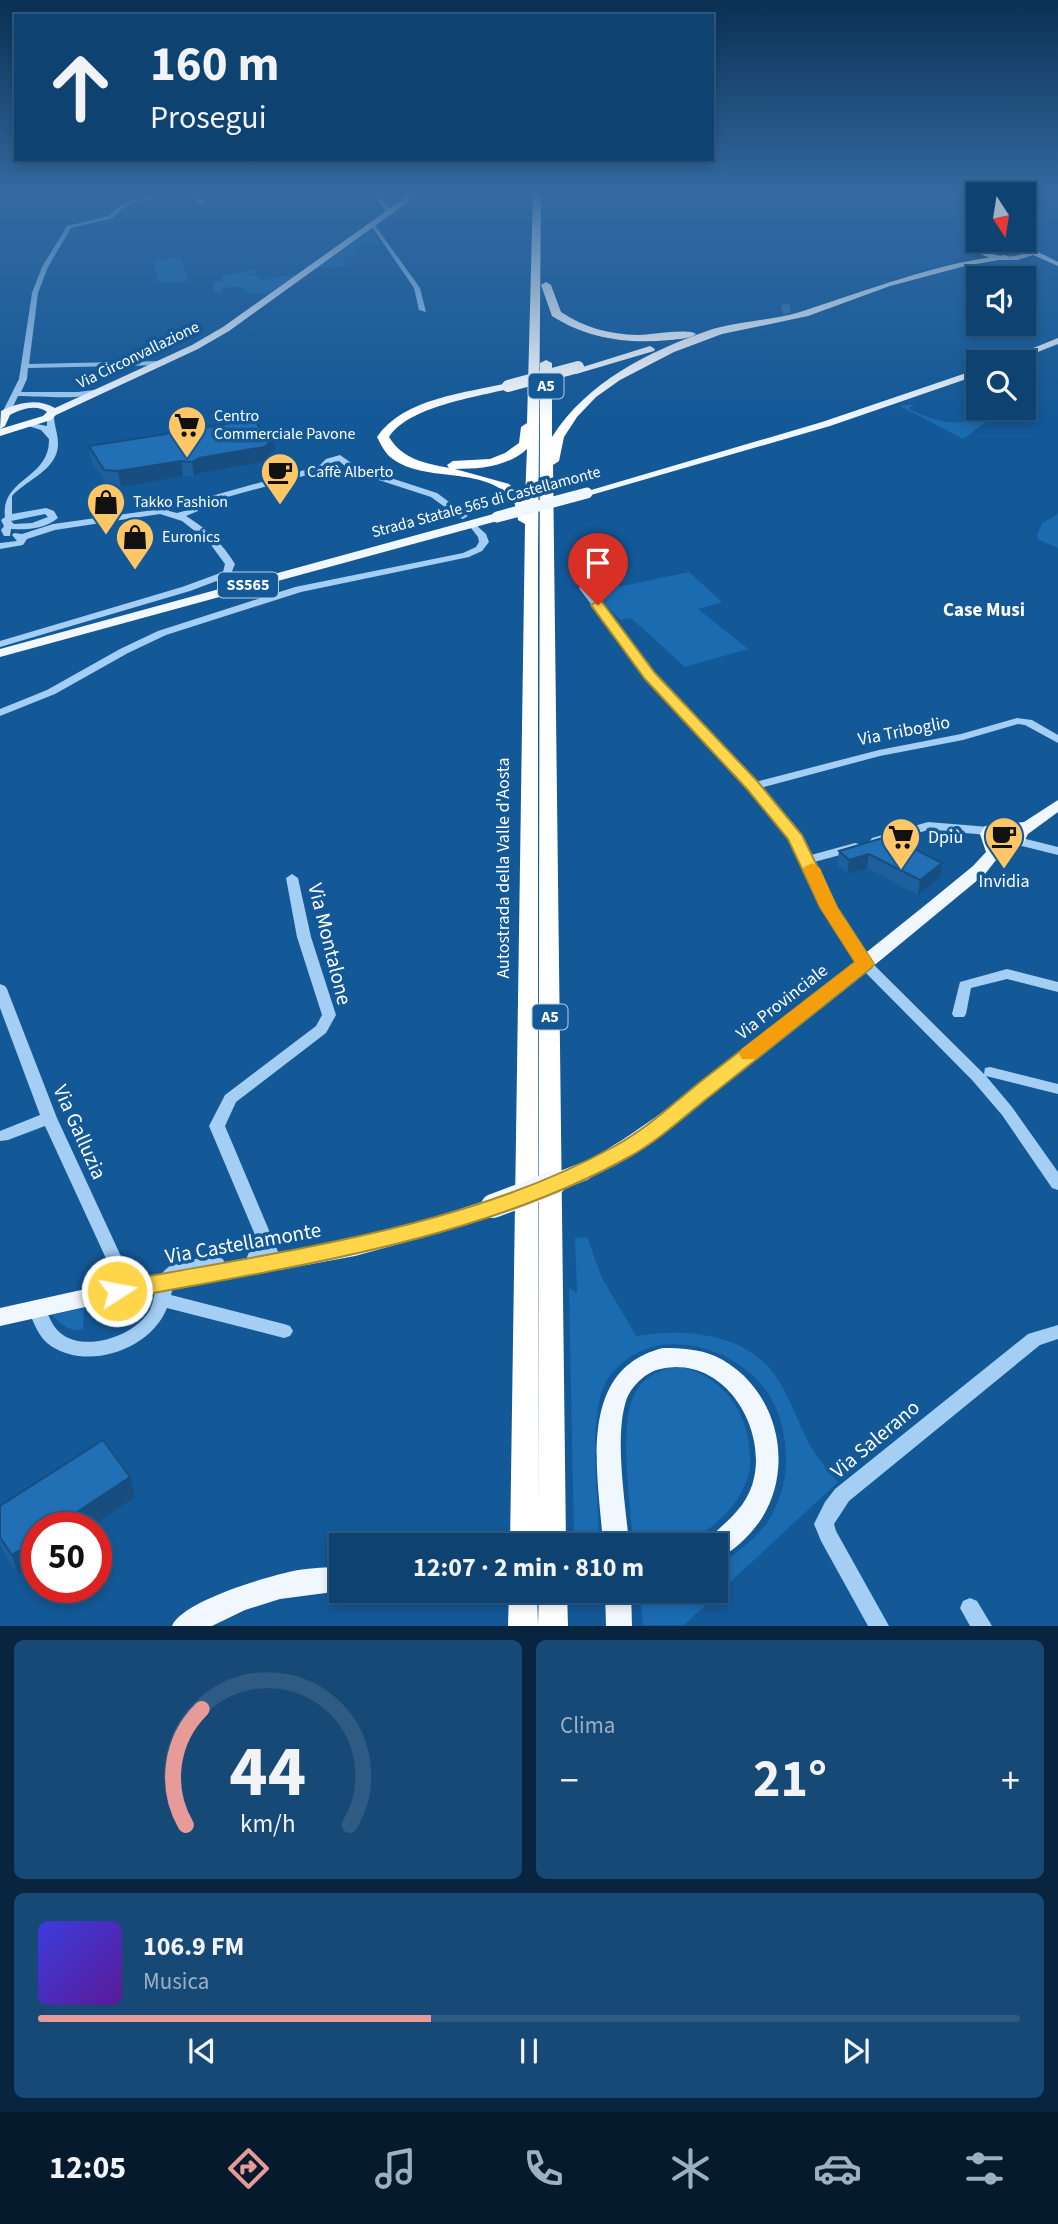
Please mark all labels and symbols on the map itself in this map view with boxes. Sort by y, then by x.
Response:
north arrow [966,182,1036,252]
street label: Via Circonvallazione [73,316,203,394]
road number: A5 [528,374,564,398]
supermarket icon: Centro Commerciale Pavone [166,404,208,459]
place label: Centro Commerciale Pavone [214,405,355,445]
cafe icon: Caffè Alberto [259,451,301,506]
place label: Caffè Alberto [307,461,393,483]
street label: Strada Statale 565 di Castellamonte [369,461,603,543]
shop icon: Takko Fashion [85,481,127,536]
place label: Takko Fashion [133,491,228,513]
shop icon: Euronics [114,516,156,571]
place label: Euronics [162,526,220,548]
pin [568,533,628,605]
road number: SS565 [218,572,278,598]
district label: Case Musi [943,597,1025,624]
street label: Via Triboglio [856,710,952,752]
street label: Autostrada della Valle d'Aosta [491,757,516,979]
cafe icon: Invidia [983,815,1025,870]
supermarket icon: Dpiù [880,816,922,871]
place label: Dpiù [928,825,963,850]
place label: Invidia [979,869,1029,894]
street label: Via Montalone [300,880,360,1008]
street label: Via Provinciale [731,958,833,1046]
road number: A5 [532,1004,568,1030]
street label: Via Galluzia [46,1080,114,1184]
street label: Via Castellamonte [163,1215,323,1271]
position arrow [80,1254,154,1328]
street label: Via Salerano [824,1393,926,1485]
speed limit sign: 50 [21,1512,112,1603]

